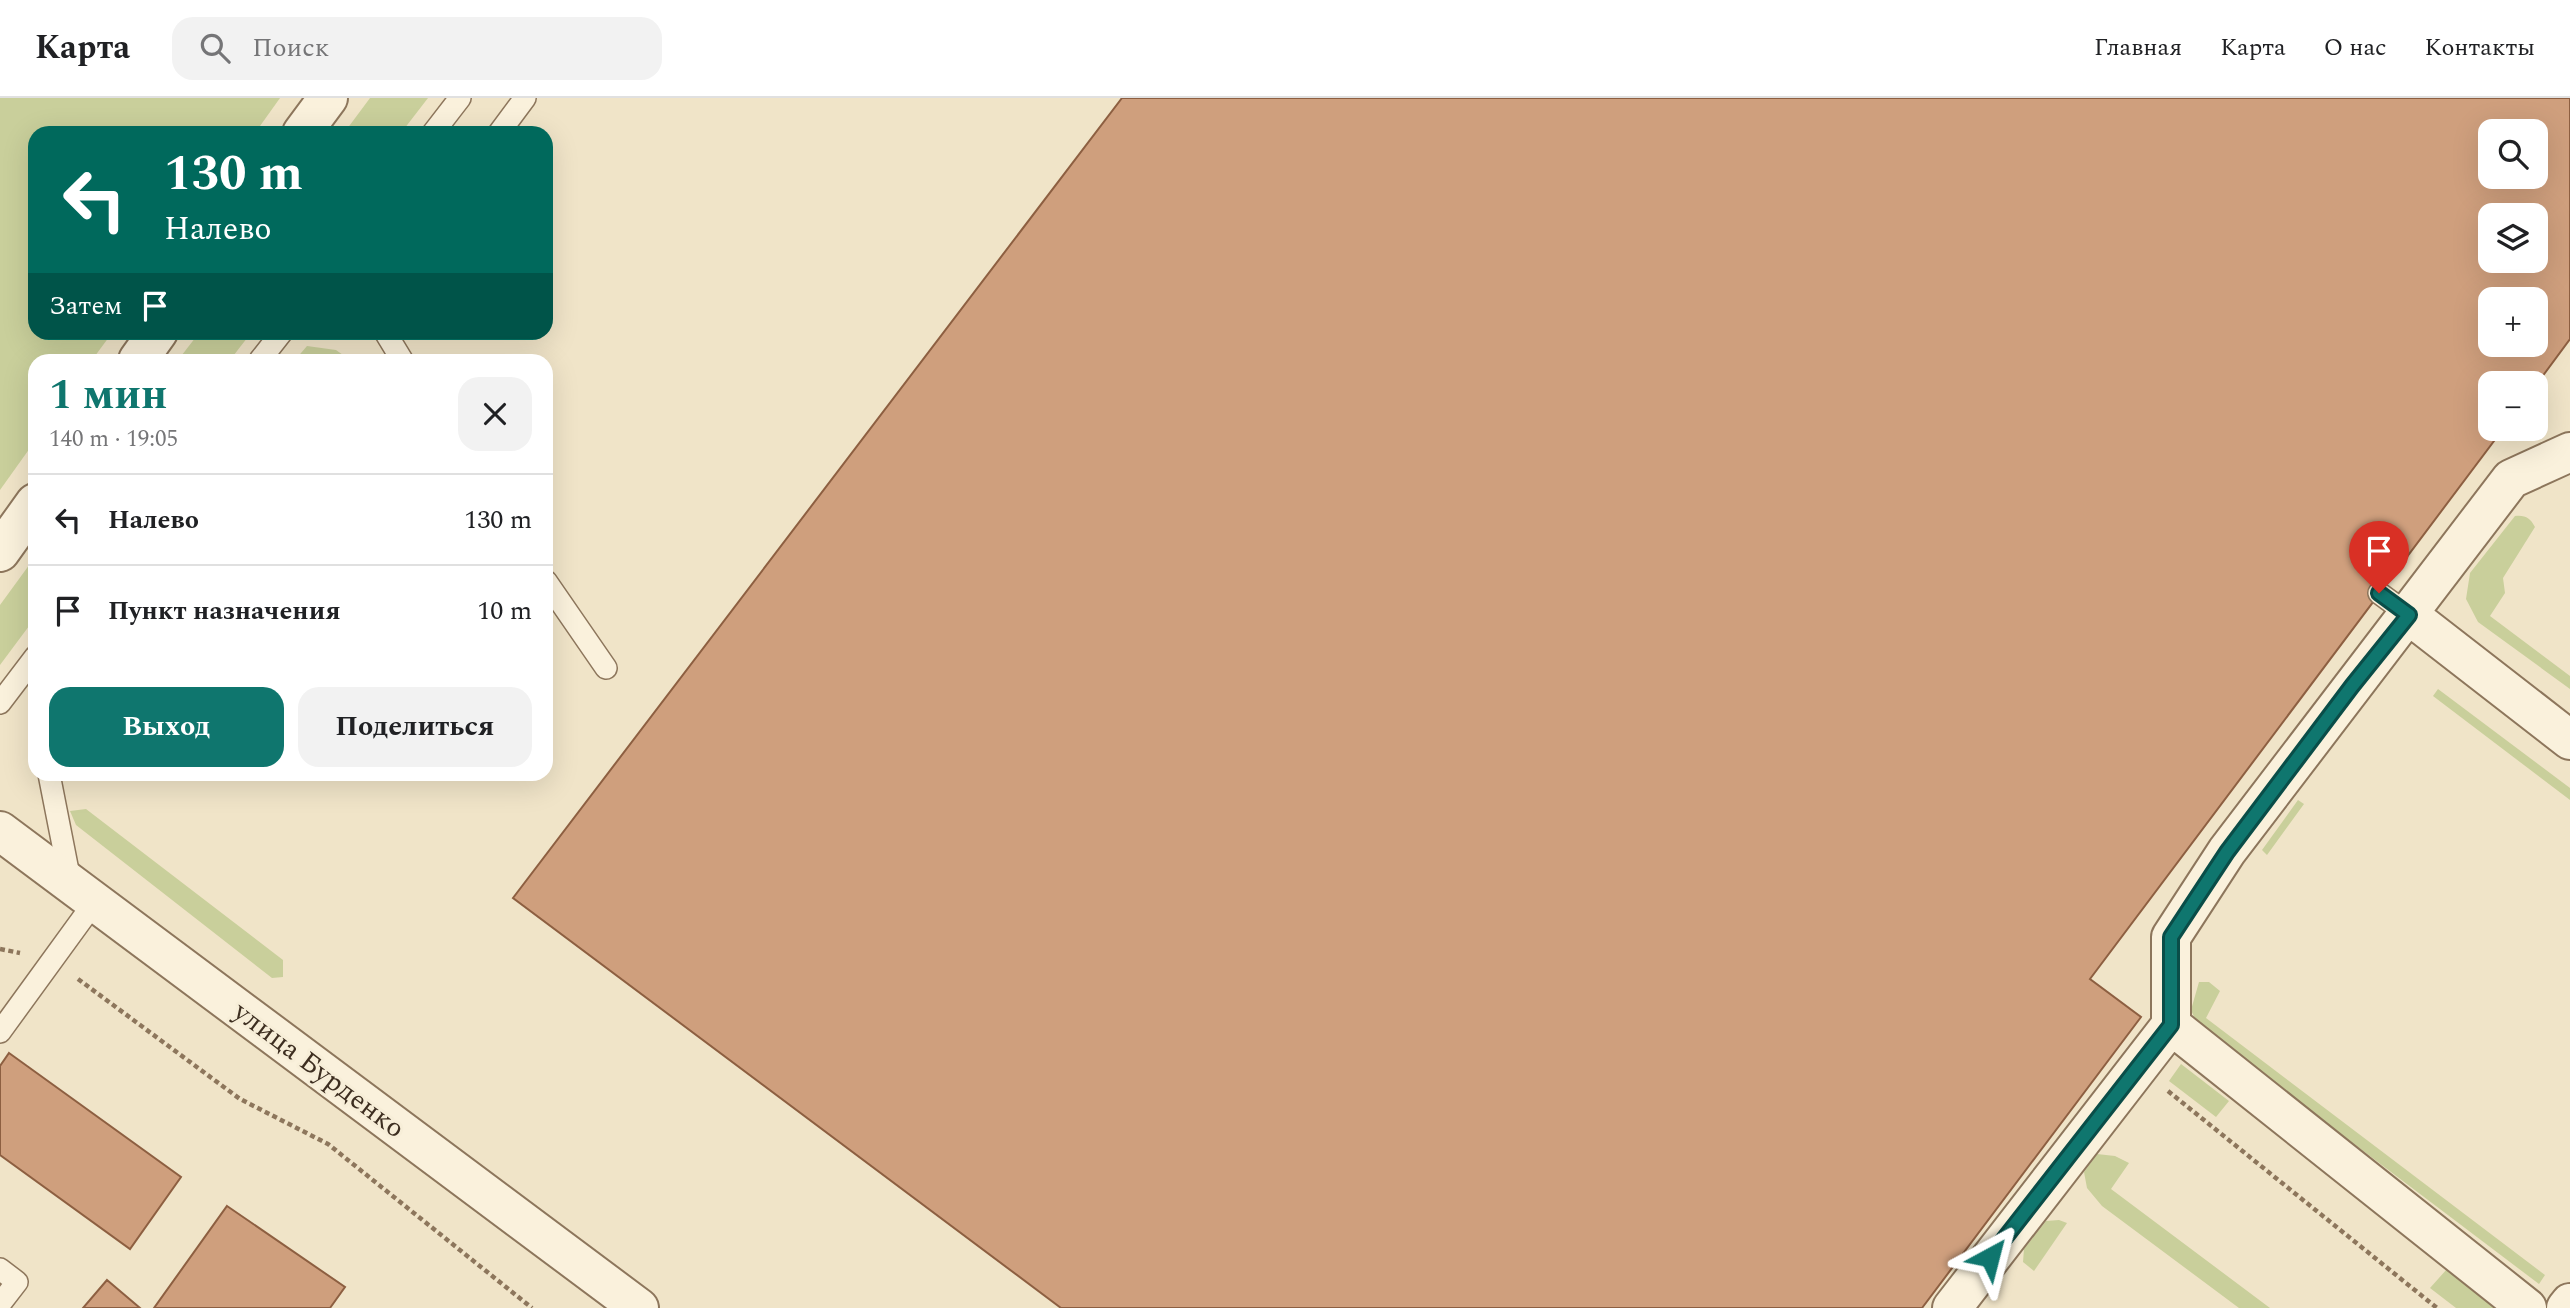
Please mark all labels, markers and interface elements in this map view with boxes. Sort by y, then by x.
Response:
search box [172,17,662,80]
text: Карта [35,23,130,73]
text: Поиск [252,28,329,68]
icon: search [196,29,234,67]
text: Главная [2094,30,2182,66]
text: Карта [2220,30,2286,66]
text: О нас [2324,30,2387,66]
text: Контакты [2425,30,2535,66]
map controls [2478,119,2548,441]
button: search [2478,119,2548,189]
text: 130 m [164,137,303,212]
icon: left [49,154,140,245]
button: layers [2478,203,2548,273]
text: Налево [164,205,272,254]
text: Затем [49,286,122,326]
icon: arrive [136,287,174,325]
button: + [2478,287,2548,357]
text: 1 мин [49,364,167,427]
button: − [2478,371,2548,441]
button: close [458,377,532,451]
text: 140 m · 19:05 [49,422,178,457]
text: Налево [108,500,199,540]
text: 130 m [464,500,532,540]
icon: left [49,501,87,539]
pin [2349,521,2409,593]
icon: arrive [2360,532,2398,570]
text: Пункт назначения [108,591,341,631]
text: 10 m [477,591,532,631]
icon: arrive [49,592,87,630]
button: Выход [49,687,284,767]
button: Поделиться [298,687,532,767]
street label: улица Бурденко [223,990,414,1149]
position arrow [1953,1220,2027,1294]

